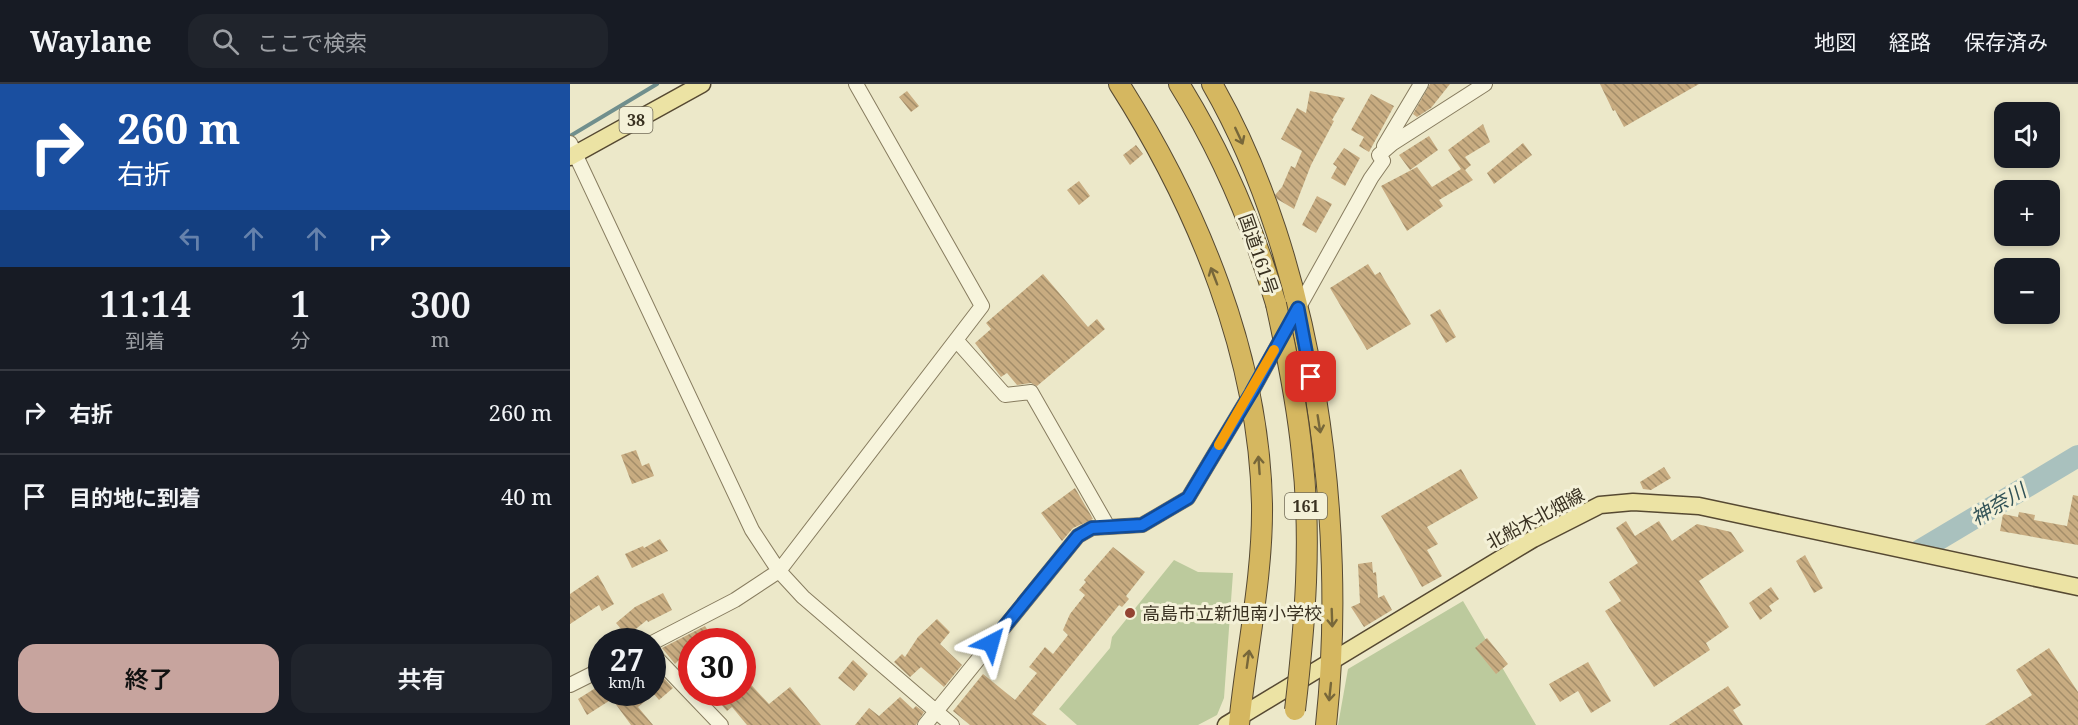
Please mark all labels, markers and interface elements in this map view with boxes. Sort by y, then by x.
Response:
search box [188,14,608,68]
text: Waylane [30,22,152,60]
icon: search [209,25,242,58]
text: ここで検索 [257,27,367,57]
text: 地図 [1814,28,1856,56]
text: 経路 [1889,28,1931,56]
text: 保存済み [1964,28,2048,56]
text: 260 m [117,99,241,156]
map controls [1994,102,2060,324]
button: sound [1994,102,2060,168]
road number: 38 [620,107,652,133]
icon: right [18,108,96,186]
one-way arrow [1233,126,1245,144]
text: 右折 [117,155,171,192]
button: + [1994,180,2060,246]
street label: 国道161号 [1234,210,1284,298]
icon: left [174,222,207,255]
icon: ahead [237,222,270,255]
icon: ahead [300,222,333,255]
icon: right [363,222,396,255]
button: − [1994,258,2060,324]
one-way arrow [1208,267,1219,286]
text: 11:14 [99,279,191,328]
text: 1 [290,279,311,328]
text: 300 [410,280,471,329]
text: m [431,326,450,353]
text: 到着 [125,327,165,354]
text: 分 [290,327,310,354]
pin [1285,351,1336,402]
icon: arrive [1294,360,1327,393]
icon: right [18,396,51,429]
text: 260 m [489,397,552,427]
text: 右折 [69,398,113,428]
one-way arrow [1313,413,1324,433]
one-way arrow [1254,455,1265,475]
water label: 神奈川 [1965,476,2032,531]
icon: arrive [18,480,51,513]
text: 40 m [501,481,552,511]
text: 目的地に到着 [69,482,201,512]
street label: 北船木北畑線 [1482,482,1588,554]
road number: 161 [1285,493,1327,519]
place label: 高島市立新旭南小学校 [1142,601,1322,625]
marker: 高島市立新旭南小学校 [1123,606,1137,620]
one-way arrow [1327,608,1338,628]
position arrow [959,611,1023,675]
speed limit sign: 30 [678,628,756,706]
text: 27 [610,639,644,680]
button: 終了 [18,644,279,713]
button: 共有 [291,644,552,713]
one-way arrow [1242,649,1253,669]
text: km/h [609,672,645,692]
one-way arrow [1324,682,1335,702]

